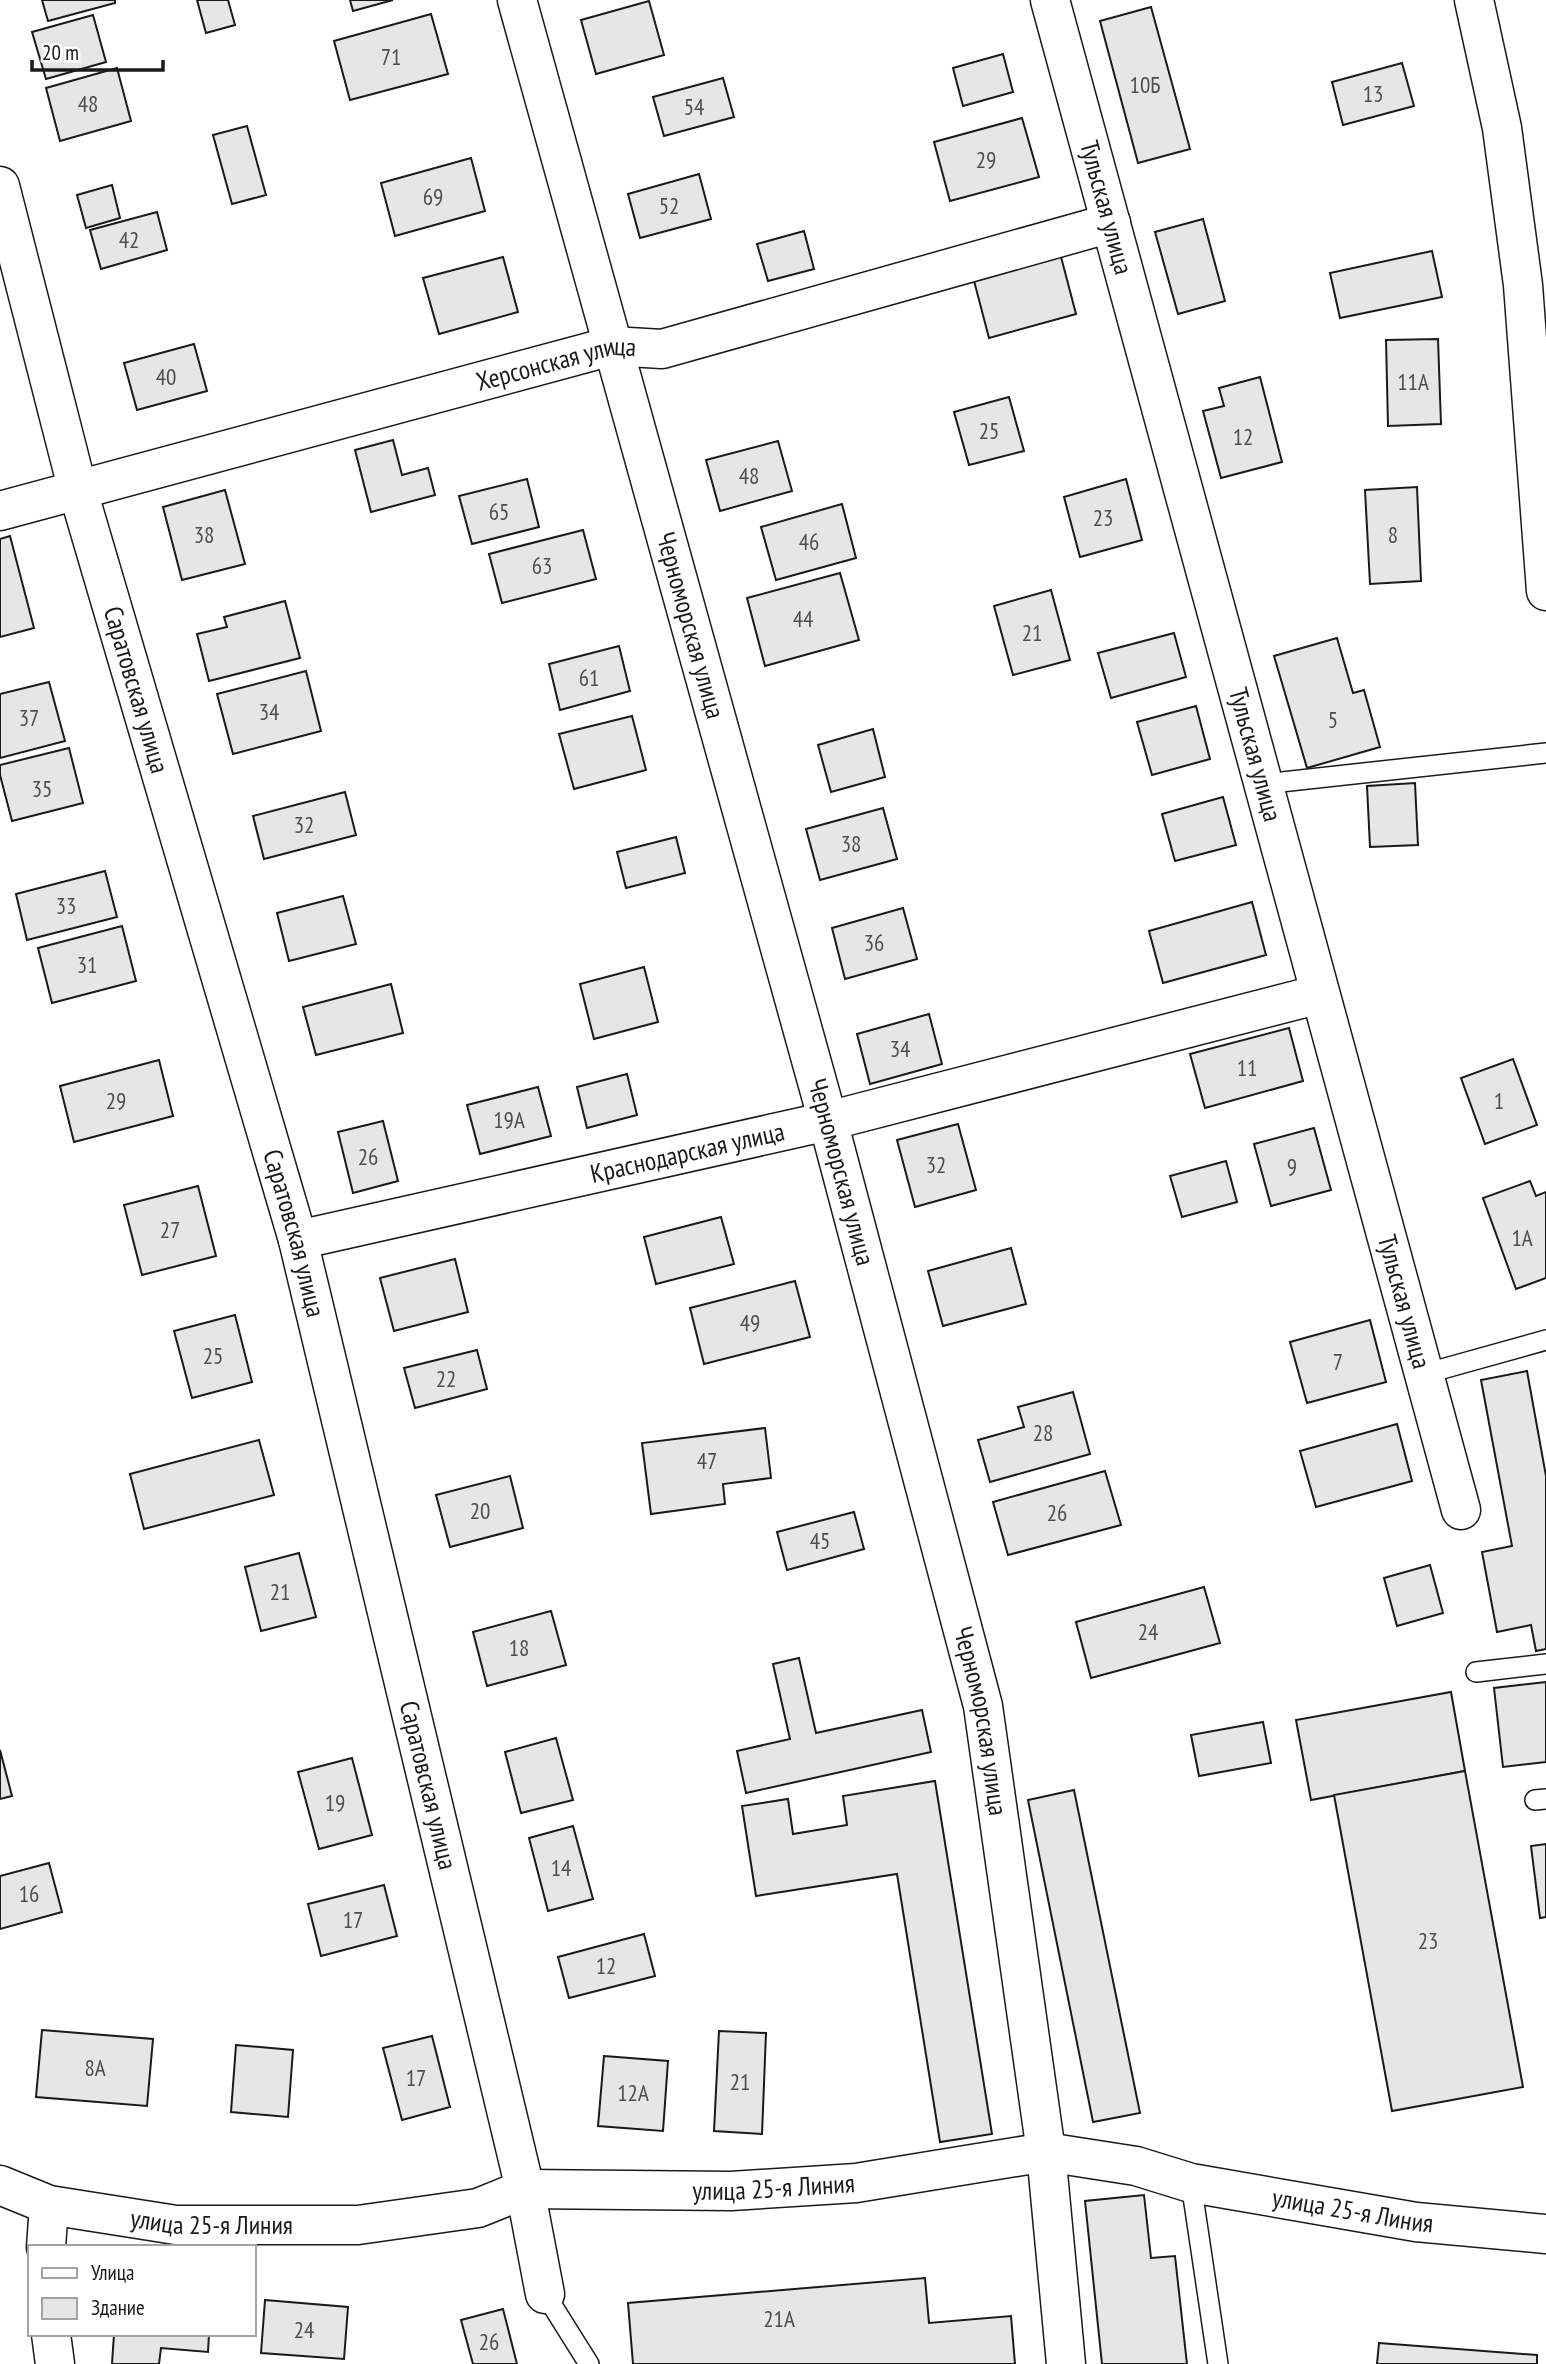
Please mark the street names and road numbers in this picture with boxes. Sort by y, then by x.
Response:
street label: Тульская улица [1073,137,1141,278]
street label: Херсонская улица [472,329,637,398]
street label: Черноморская улица [649,528,733,722]
street label: Саратовская улица [97,602,177,777]
street label: Тульская улица [1222,684,1290,825]
street label: Черноморская улица [801,1075,883,1269]
street label: Краснодарская улица [587,1114,787,1190]
street label: Саратовская улица [256,1145,333,1320]
street label: Тульская улица [1371,1231,1439,1372]
street label: Черноморская улица [947,1623,1015,1818]
street label: Саратовская улица [393,1697,465,1873]
street label: улица 25-я Линия [692,2166,856,2207]
street label: улица 25-я Линия [1270,2180,1435,2240]
street label: улица 25-я Линия [128,2201,293,2241]

